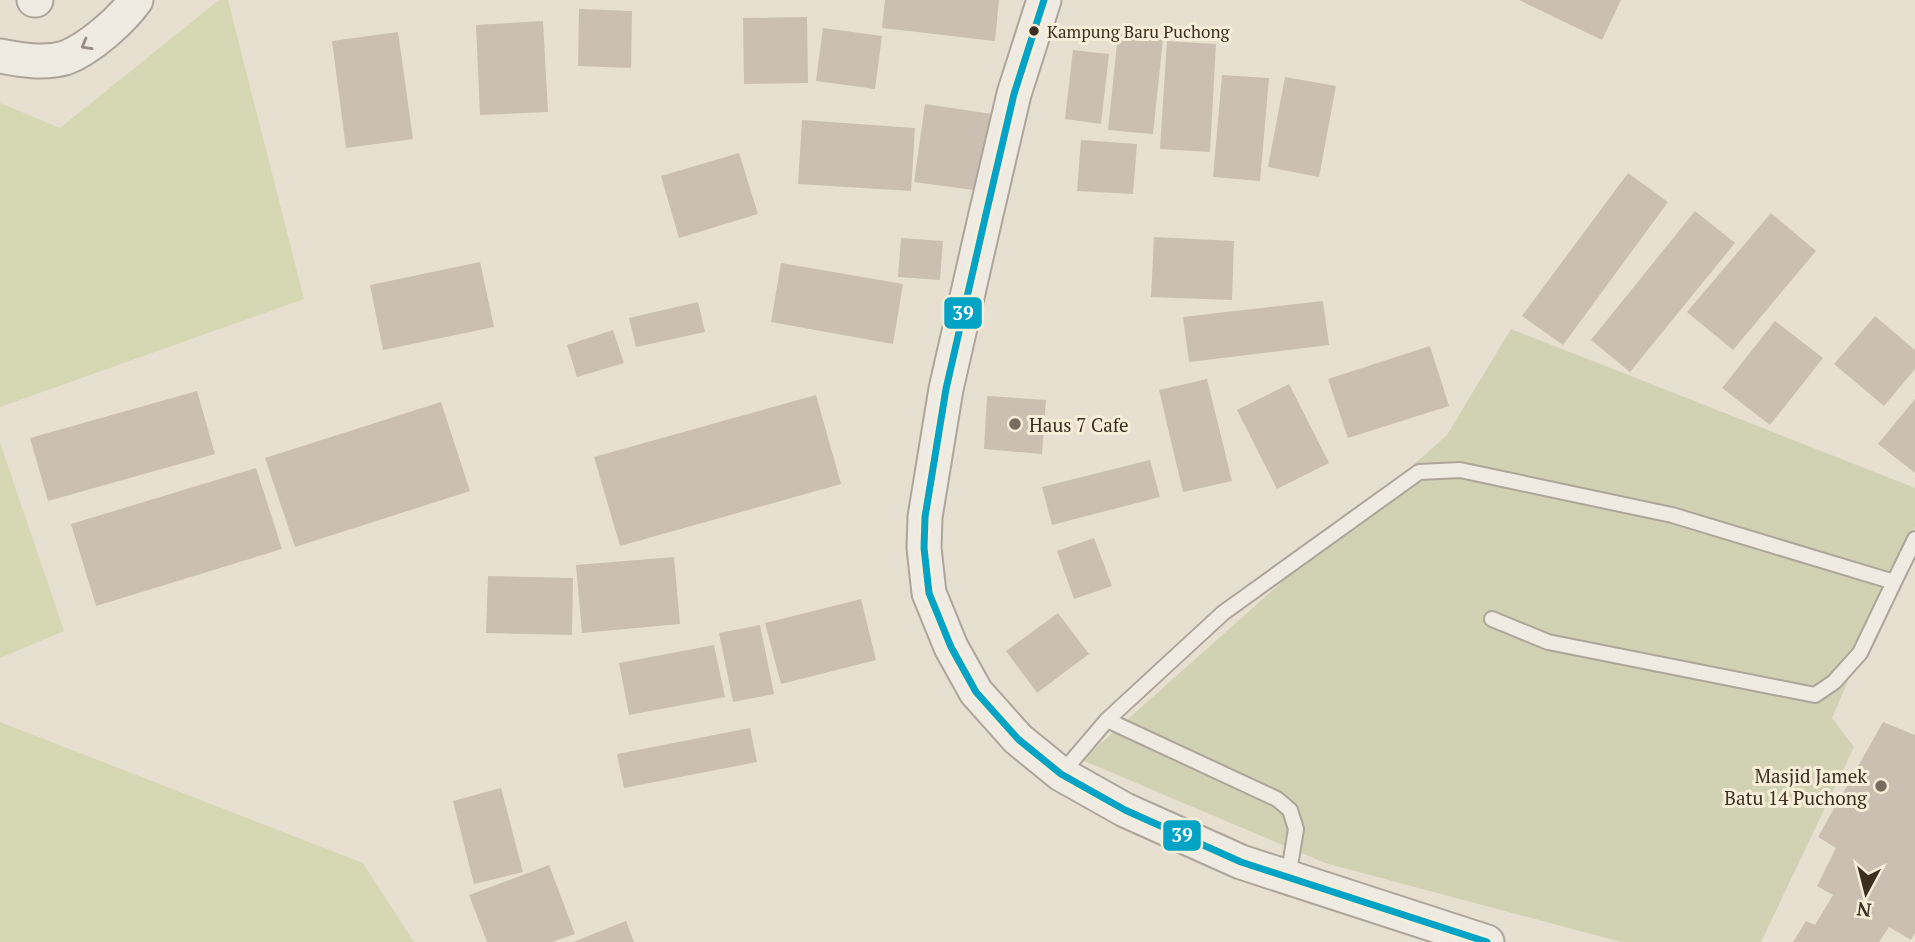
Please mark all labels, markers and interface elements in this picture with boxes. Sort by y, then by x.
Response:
place label: Kampung Baru Puchong [1047,20,1231,43]
marker: Kampung Baru Puchong [1027,24,1041,38]
one-way arrow [81,37,93,50]
line badge: 39 [943,296,983,330]
text: 39 [952,300,974,325]
place label: Haus 7 Cafe [1029,412,1128,437]
marker: Haus 7 Cafe [1007,416,1023,432]
place label: Masjid Jamek Batu 14 Puchong [1724,763,1868,810]
marker: Masjid Jamek Batu 14 Puchong [1873,778,1889,794]
line badge: 39 [1162,819,1202,852]
text: 39 [1171,822,1193,847]
north arrow [1831,858,1901,928]
text: N [1855,897,1873,924]

